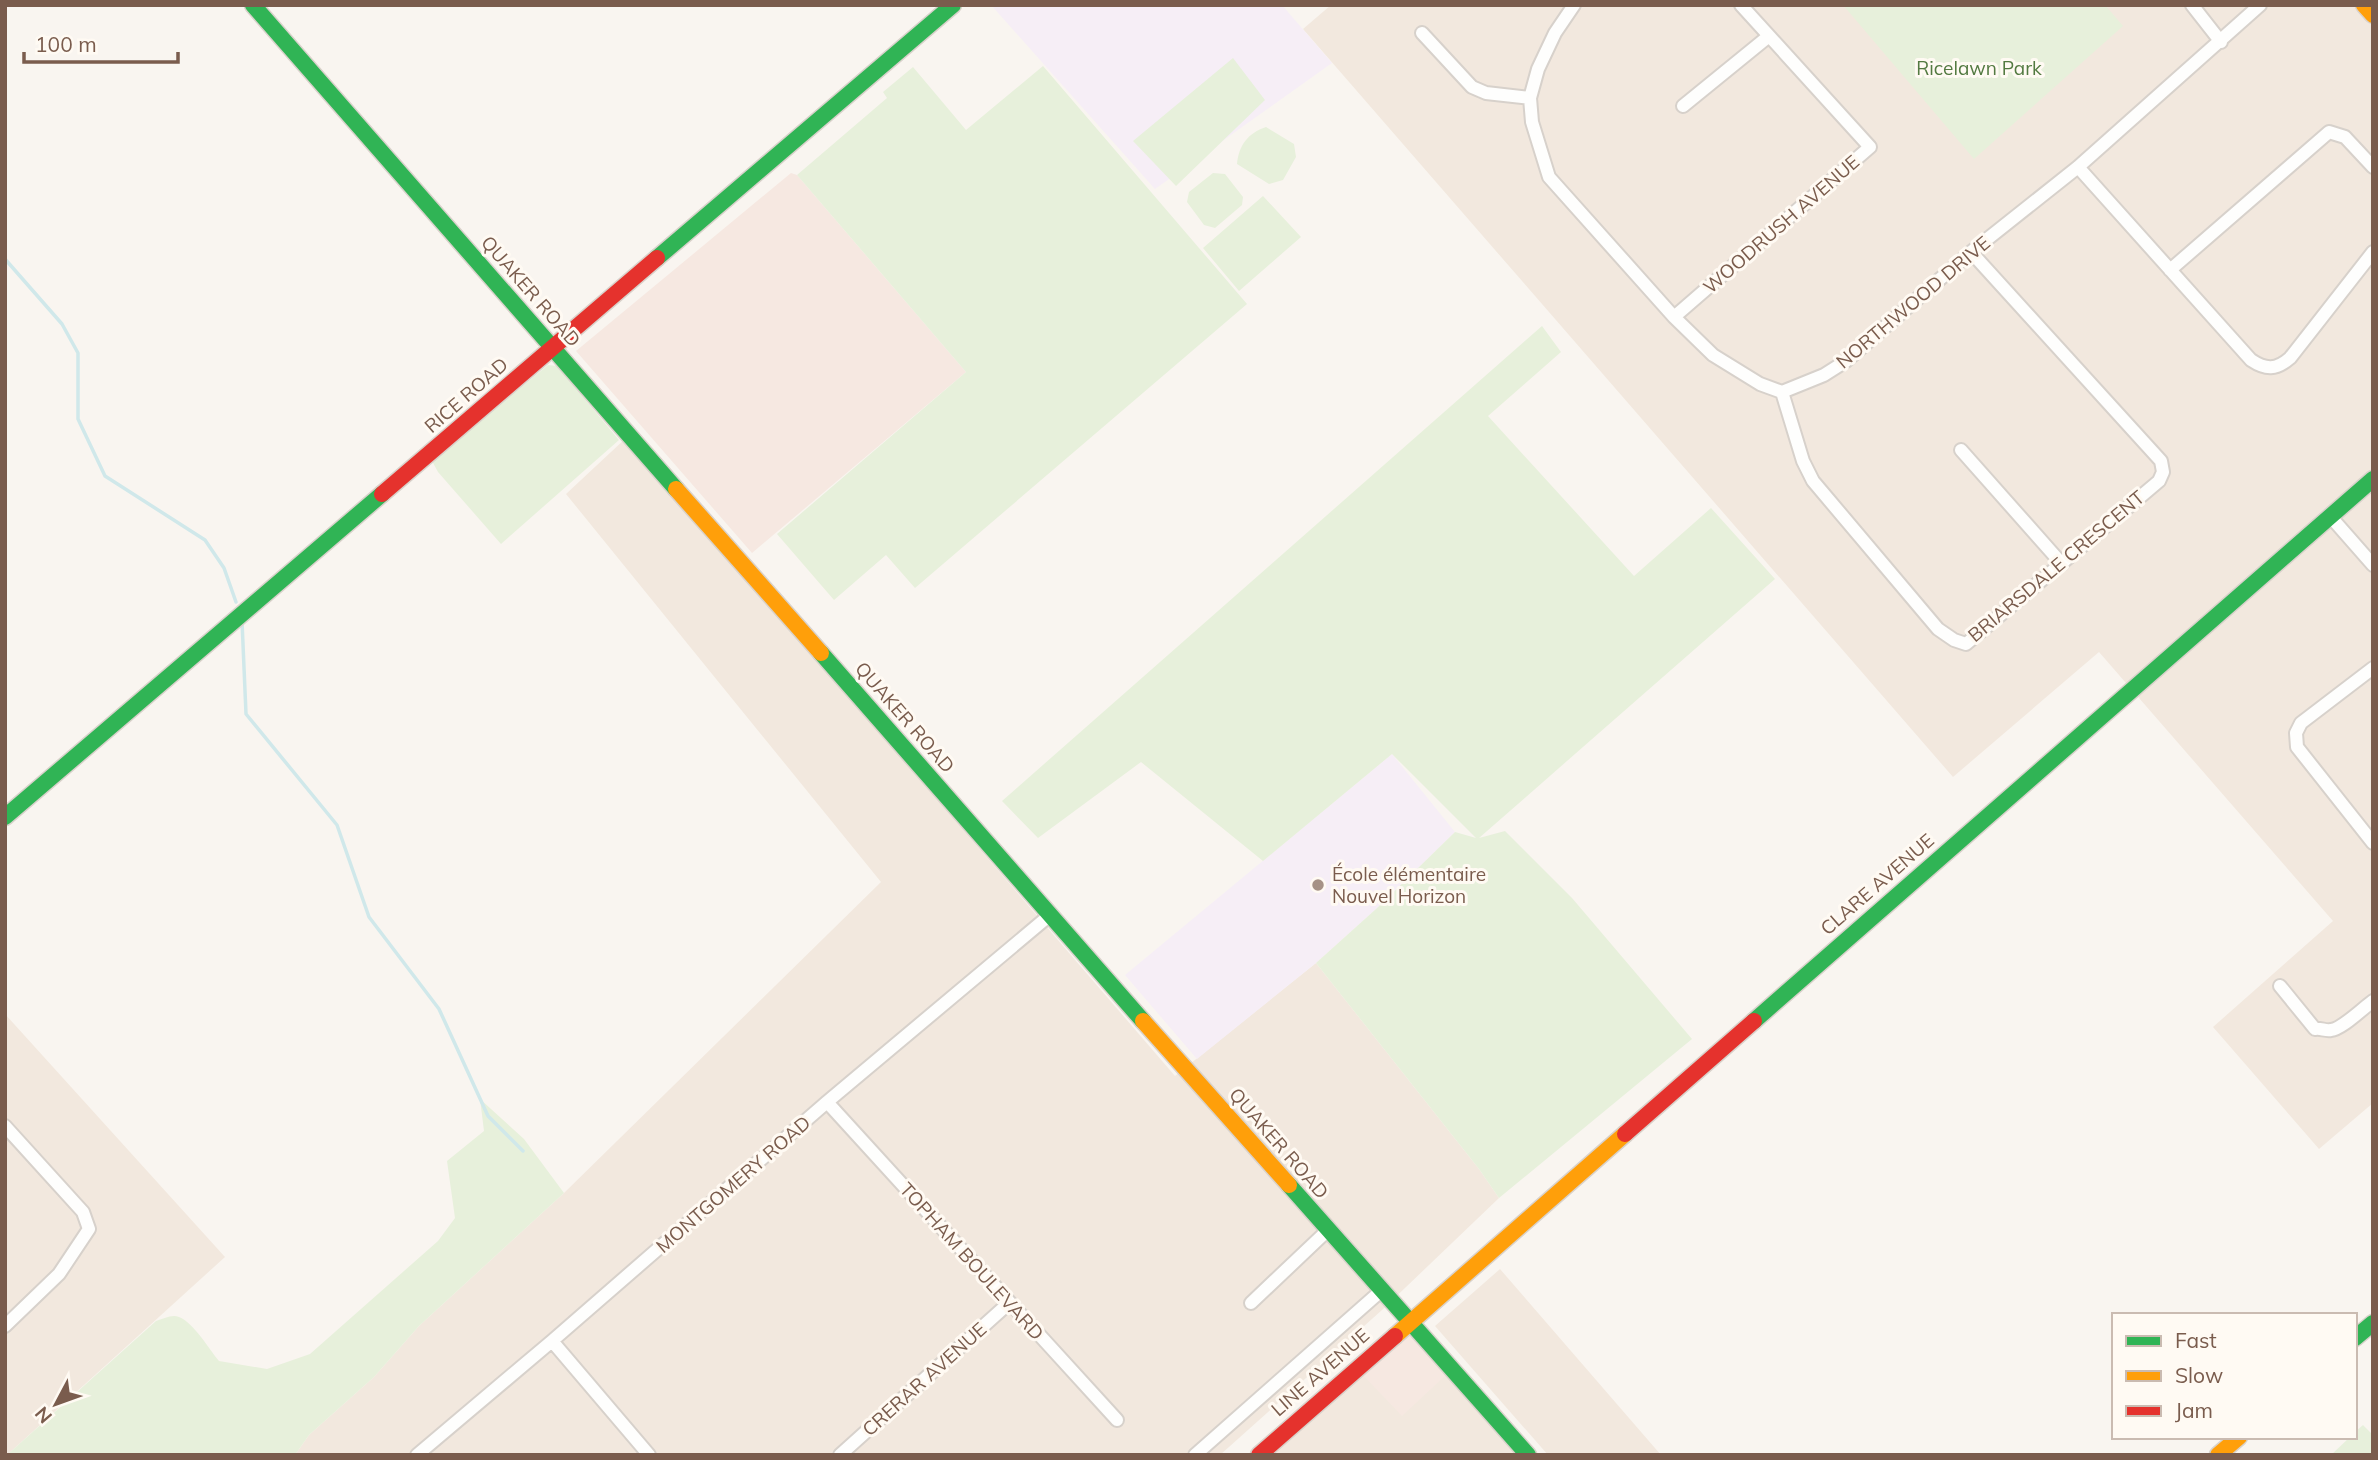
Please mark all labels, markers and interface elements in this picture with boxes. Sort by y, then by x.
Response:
scale bar [24,21,178,65]
text: 100 m [35,31,97,57]
park label: Ricelawn Park [1916,56,2042,80]
street label: WOODRUSH AVENUE [1698,150,1864,298]
street label: QUAKER ROAD [476,231,586,351]
street label: NORTHWOOD DRIVE [1831,231,1995,373]
street label: RICE ROAD [419,352,513,438]
street label: BRIARSDALE CRESCENT [1963,485,2150,647]
street label: QUAKER ROAD [850,657,960,777]
street label: CLARE AVENUE [1815,828,1939,940]
place label: École élémentaire Nouvel Horizon [1332,862,1486,908]
marker: École élémentaire Nouvel Horizon [1310,877,1326,893]
street label: QUAKER ROAD [1224,1083,1334,1203]
street label: MONTGOMERY ROAD [651,1110,815,1258]
street label: TOPHAM BOULEVARD [895,1177,1049,1345]
legend [2112,1313,2357,1439]
street label: CRERAR AVENUE [857,1317,991,1441]
street label: LINE AVENUE [1266,1323,1374,1421]
text: Fast [2175,1327,2217,1353]
text: Slow [2175,1362,2223,1388]
north arrow [21,1369,91,1439]
text: Jam [2175,1397,2213,1423]
text: N [29,1402,57,1428]

